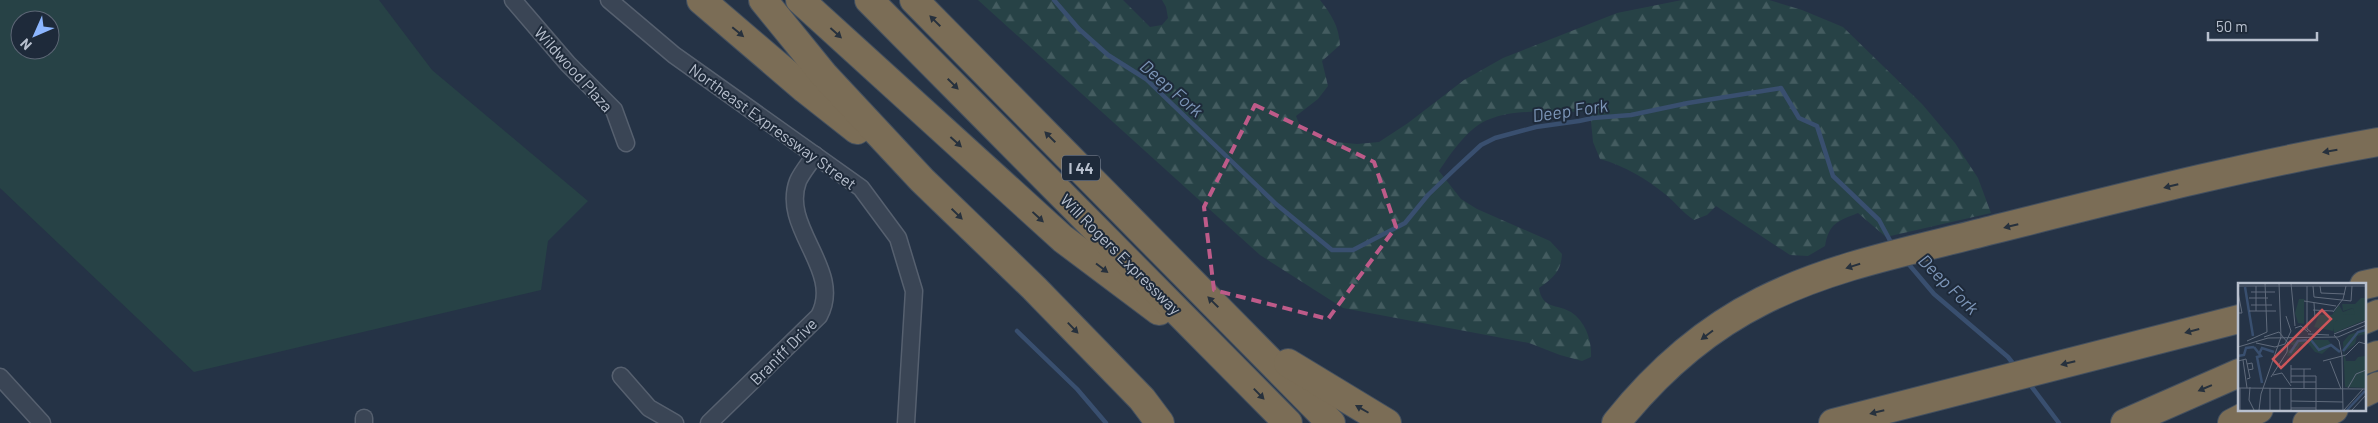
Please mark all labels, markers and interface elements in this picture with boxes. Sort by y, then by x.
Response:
north arrow [10,10,60,60]
scale bar [2208,10,2317,42]
one-way arrow [930,15,942,27]
text: 50 m [2216,17,2248,35]
street label: Wildwood Plaza [531,23,617,115]
one-way arrow [731,26,744,37]
one-way arrow [829,27,841,39]
text: N [16,35,35,54]
water label: Deep Fork [1136,55,1208,122]
street label: Northeast Expressway Street [686,59,860,193]
one-way arrow [947,78,959,90]
water label: Deep Fork [1531,94,1610,126]
one-way arrow [1044,131,1056,143]
one-way arrow [950,136,962,148]
one-way arrow [2322,147,2338,155]
road number: I 44 [1062,156,1100,180]
one-way arrow [2164,182,2179,190]
street label: Will Rogers Expressway [1057,190,1186,319]
one-way arrow [951,208,963,220]
one-way arrow [1032,211,1044,223]
one-way arrow [2003,222,2018,230]
water label: Deep Fork [1914,249,1984,319]
one-way arrow [1095,263,1108,274]
one-way arrow [1846,263,1861,271]
inset map [2238,283,2366,410]
one-way arrow [1207,297,1219,309]
street label: Braniff Drive [746,314,820,388]
one-way arrow [1067,322,1079,334]
one-way arrow [2185,327,2200,335]
one-way arrow [1700,330,1714,340]
one-way arrow [2060,360,2075,368]
one-way arrow [2198,385,2212,393]
one-way arrow [1253,387,1265,399]
one-way arrow [1356,405,1369,414]
one-way arrow [1869,408,1884,416]

